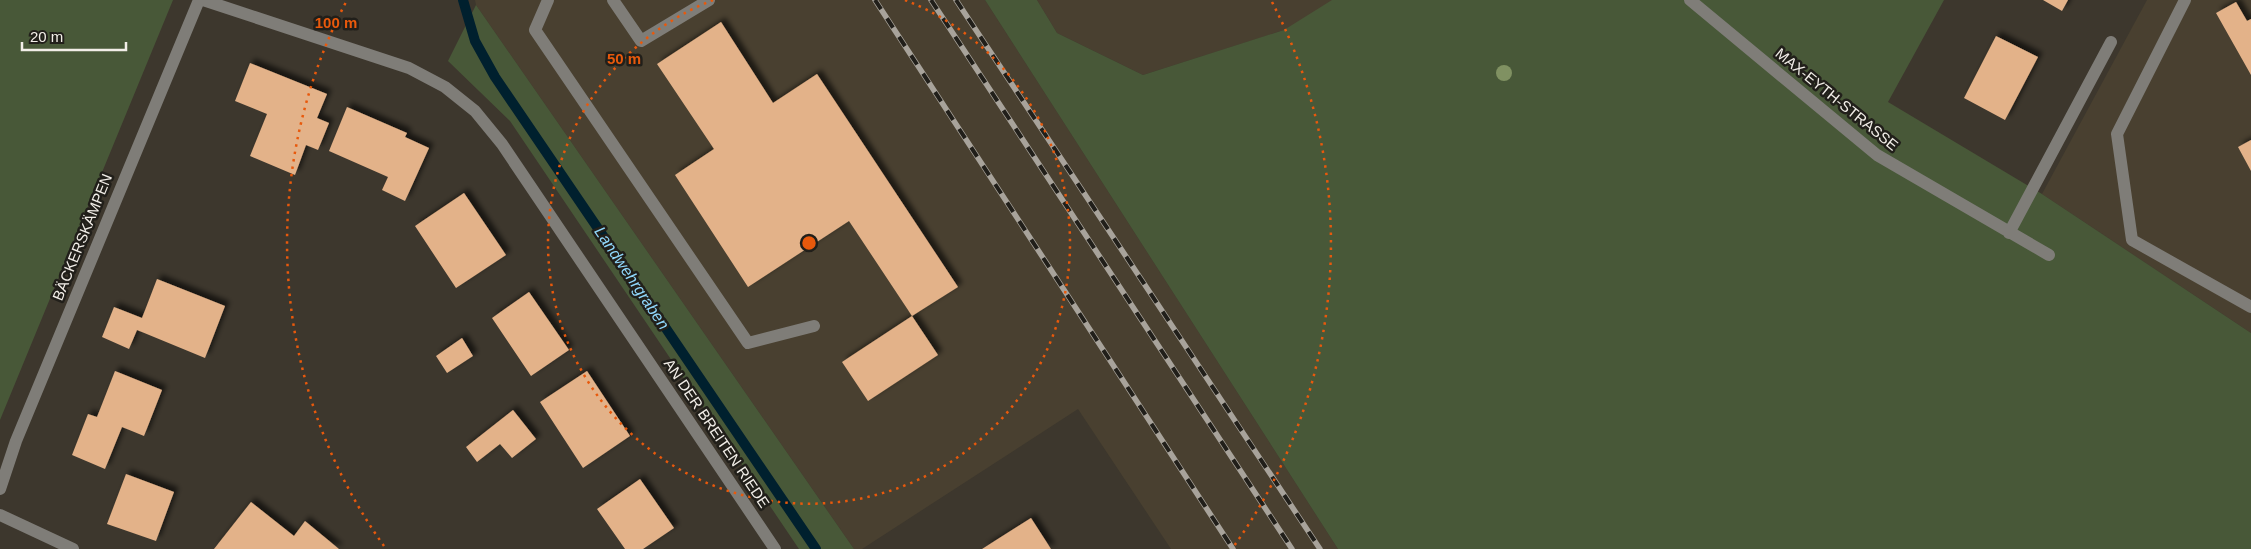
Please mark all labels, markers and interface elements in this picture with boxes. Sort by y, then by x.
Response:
text: 100 m [315,14,357,31]
scale bar [22,20,126,52]
text: 20 m [30,28,63,45]
street label: MAX-EYTH-STRASSE [1772,44,1902,154]
text: 50 m [607,50,641,67]
street label: BÄCKERSKÄMPEN [49,171,115,303]
water label: Landwehrgraben [591,223,673,333]
centre of rings [800,234,818,252]
street label: AN DER BREITEN RIEDE [661,355,773,511]

